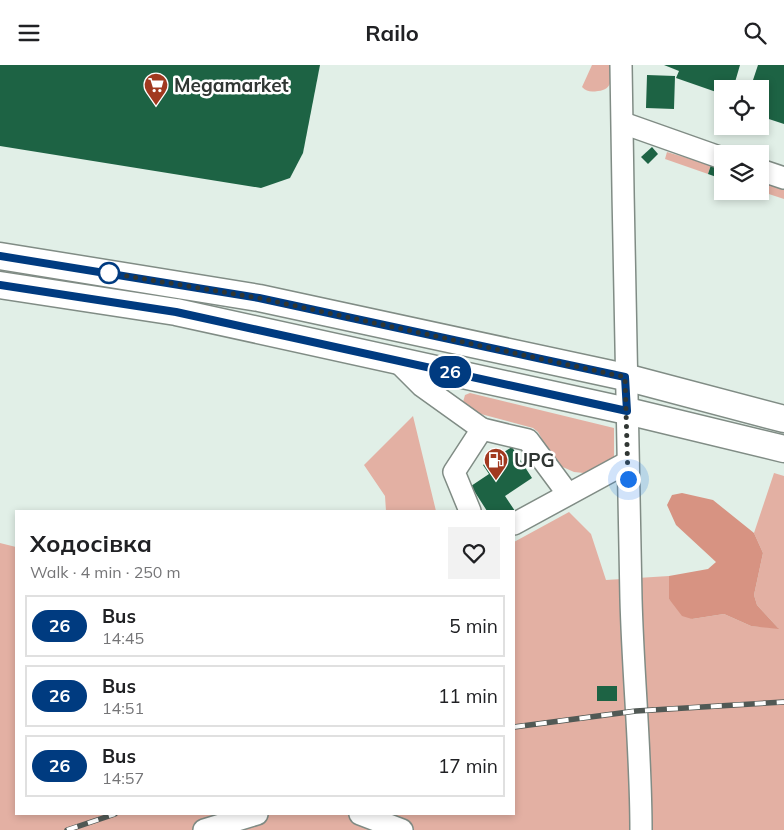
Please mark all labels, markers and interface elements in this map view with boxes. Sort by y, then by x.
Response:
icon: menu [15,19,43,47]
text: Railo [365,19,419,47]
icon: search [741,19,769,47]
supermarket icon: Megamarket [143,72,169,106]
place label: Megamarket [174,73,289,97]
map controls [714,80,769,200]
button: locate [714,80,769,135]
button: layers [714,145,769,200]
unlabelled marker [98,262,120,284]
line badge: 26 [428,356,472,388]
text: 26 [439,360,461,383]
fuel station icon: UPG [483,447,509,481]
place label: UPG [514,448,555,472]
your location [616,467,641,492]
button: heart [448,527,500,579]
text: Ходосівка [30,528,152,558]
text: Walk · 4 min · 250 m [30,562,181,582]
text: Bus [102,604,136,628]
text: 26 [49,614,70,637]
text: 5 min [449,614,498,638]
text: 14:45 [102,628,144,648]
text: Bus [102,674,136,698]
text: 26 [49,684,70,707]
text: 11 min [438,684,498,708]
text: 14:51 [102,698,144,718]
text: Bus [102,744,136,768]
text: 26 [49,754,70,777]
text: 17 min [438,754,498,778]
text: 14:57 [102,768,144,788]

